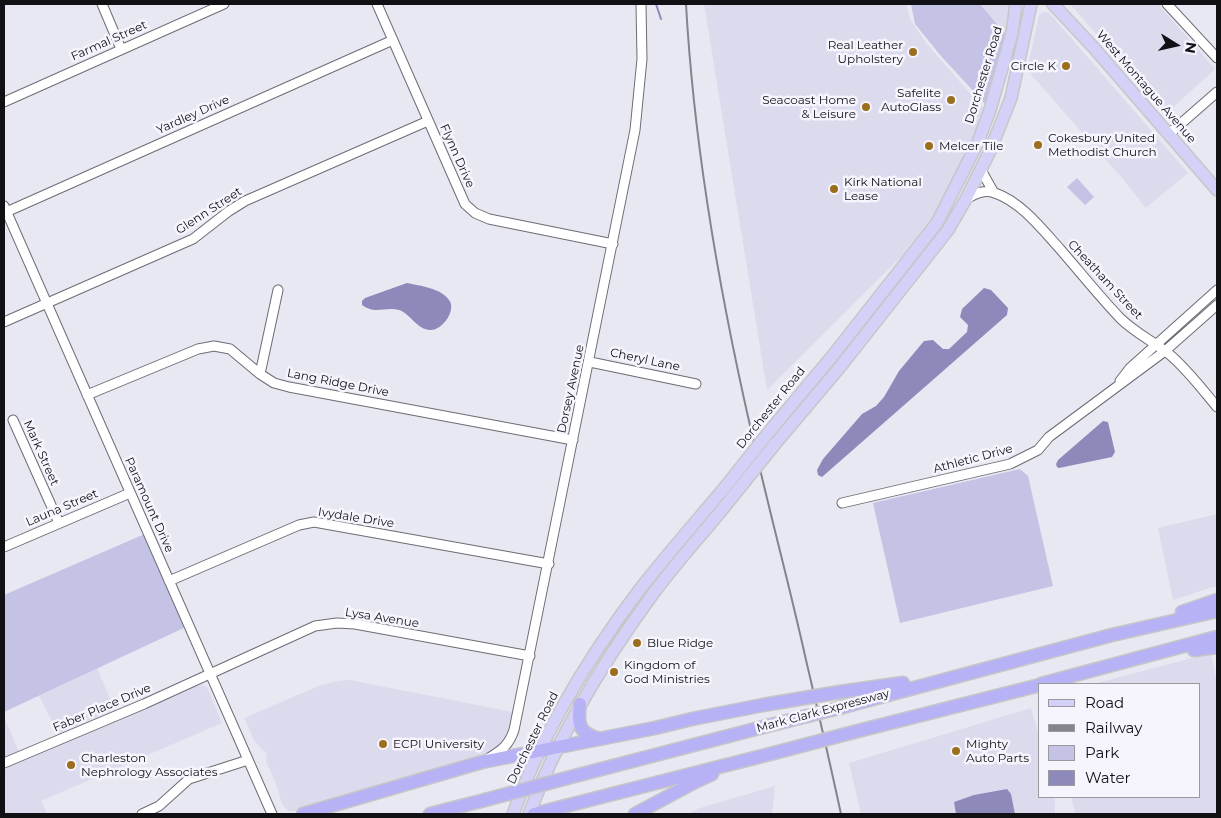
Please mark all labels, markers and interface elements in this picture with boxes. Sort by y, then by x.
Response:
street label: Farmal Street [69,18,149,64]
north arrow [1151,20,1201,70]
street label: Dorchester Road [962,25,1006,125]
street label: West Montague Avenue [1093,28,1199,146]
place label: Real Leather Upholstery [828,38,903,66]
text: N [1181,40,1201,55]
marker: Real Leather Upholstery [907,46,919,58]
place label: Circle K [1011,59,1056,73]
marker: Circle K [1060,60,1072,72]
place label: Safelite AutoGlass [881,86,941,114]
street label: Yardley Drive [154,93,232,137]
place label: Seacoast Home & Leisure [762,93,856,121]
marker: Safelite AutoGlass [945,94,957,106]
marker: Seacoast Home & Leisure [860,101,872,113]
street label: Flynn Drive [437,122,477,190]
place label: Cokesbury United Methodist Church [1048,131,1157,159]
place label: Melcer Tile [939,139,1003,153]
marker: Cokesbury United Methodist Church [1032,139,1044,151]
marker: Melcer Tile [923,140,935,152]
place label: Kirk National Lease [844,175,922,203]
marker: Kirk National Lease [828,183,840,195]
street label: Glenn Street [173,184,245,238]
street label: Cheatham Street [1065,237,1145,323]
street label: Dorsey Avenue [555,343,587,435]
street label: Cheryl Lane [609,346,681,374]
street label: Dorchester Road [734,364,808,452]
street label: Lang Ridge Drive [286,366,390,400]
street label: Mark Street [20,418,62,488]
street label: Athletic Drive [932,442,1014,476]
street label: Paramount Drive [122,455,176,555]
street label: Launa Street [24,486,100,530]
street label: Ivydale Drive [317,505,395,531]
street label: Lysa Avenue [344,605,420,631]
place label: Blue Ridge [647,636,713,650]
marker: Blue Ridge [631,637,643,649]
place label: Kingdom of God Ministries [624,658,710,686]
marker: Kingdom of God Ministries [608,666,620,678]
street label: Faber Place Drive [51,681,153,735]
legend [1038,683,1201,798]
street label: Mark Clark Expressway [755,686,891,736]
street label: Dorchester Road [504,689,562,787]
text: Road [1085,693,1124,712]
text: Railway [1085,718,1142,737]
place label: ECPI University [393,737,484,751]
place label: Mighty Auto Parts [966,737,1029,765]
marker: ECPI University [377,738,389,750]
text: Park [1085,743,1119,762]
marker: Mighty Auto Parts [950,745,962,757]
place label: Charleston Nephrology Associates [81,751,218,779]
marker: Charleston Nephrology Associates [65,759,77,771]
text: Water [1085,768,1131,787]

